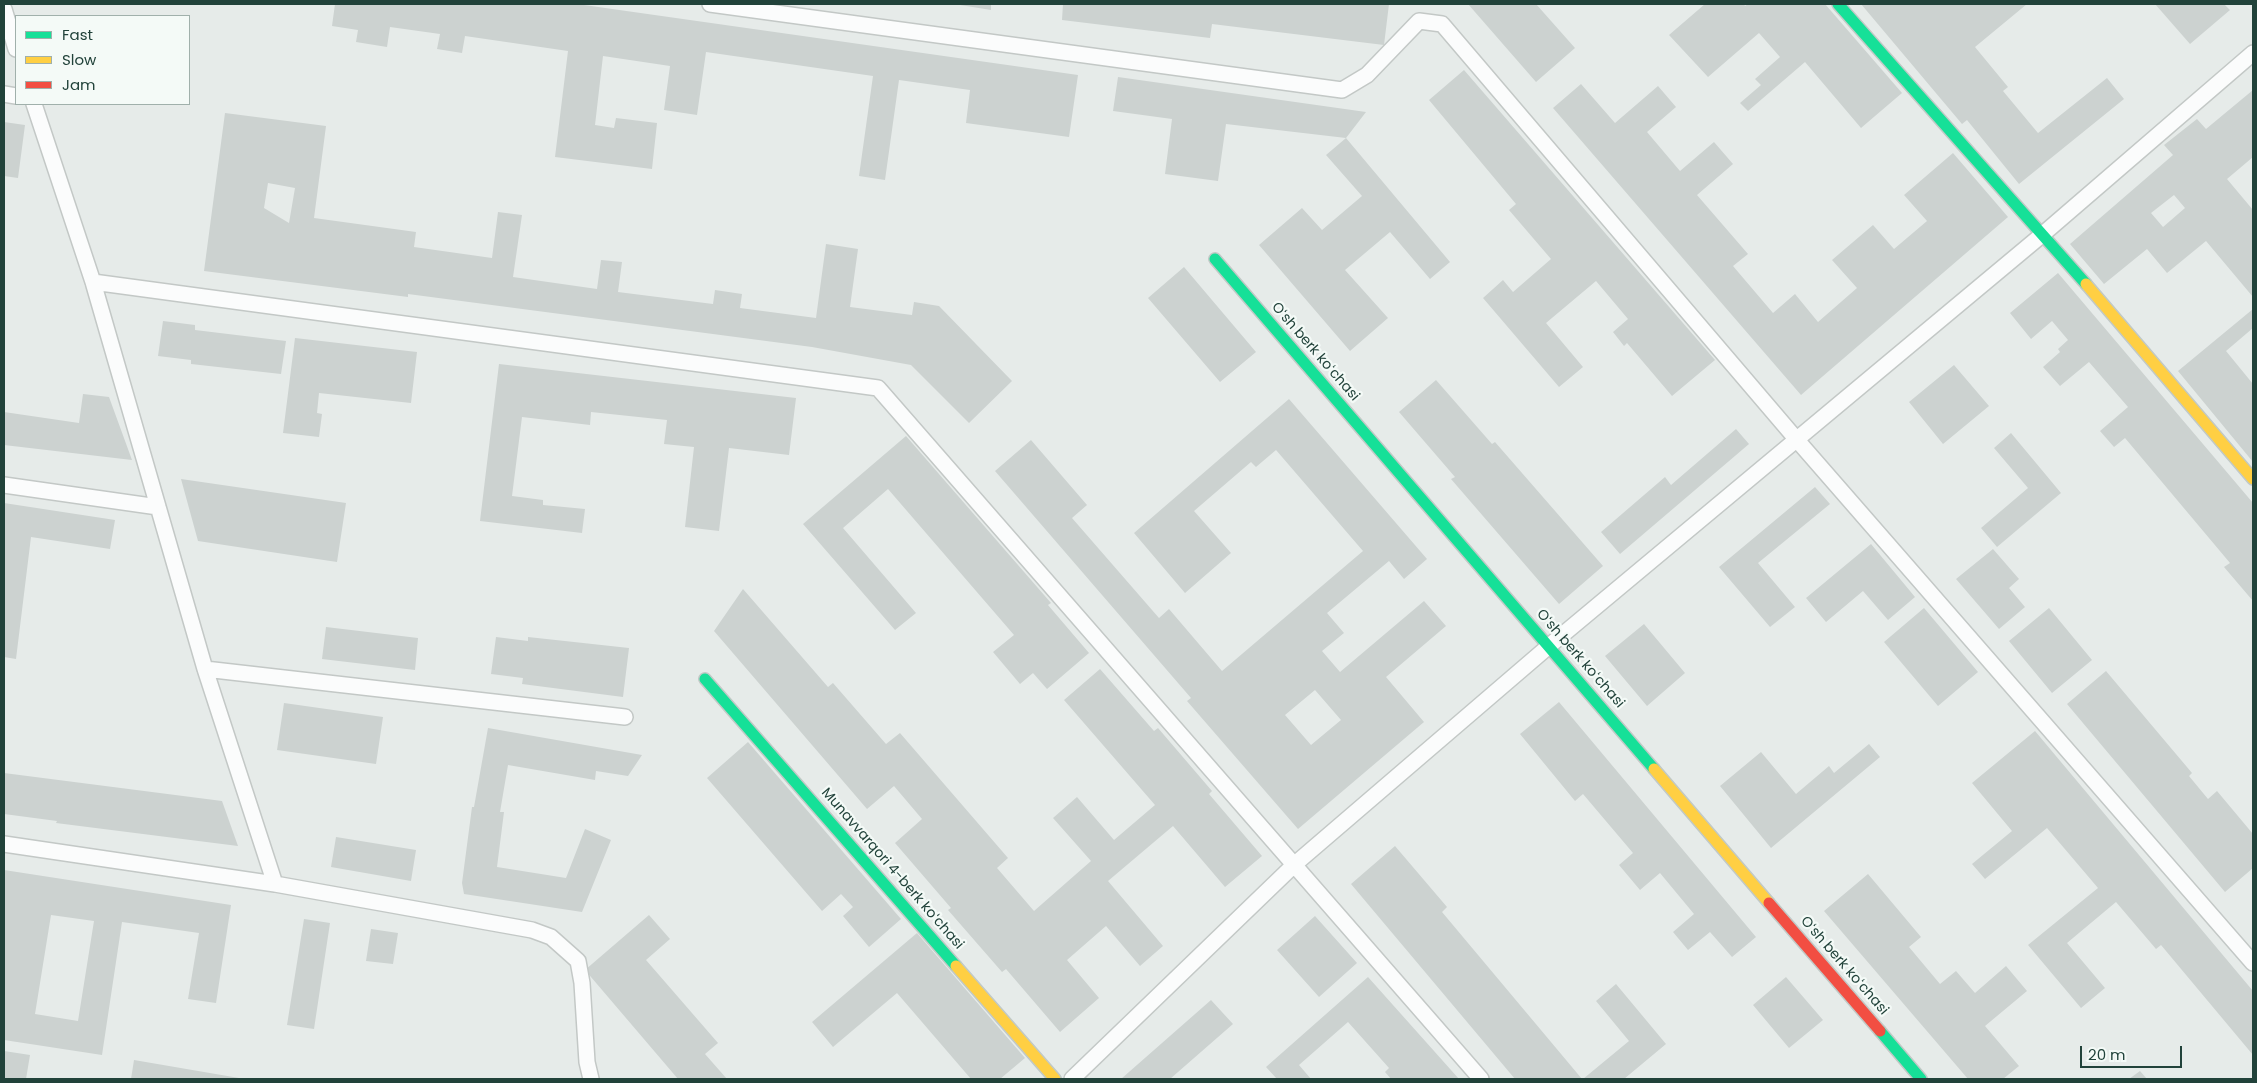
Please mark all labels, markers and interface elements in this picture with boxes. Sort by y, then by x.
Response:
legend [15,15,190,105]
text: Fast [62,24,93,45]
text: Slow [62,49,96,70]
text: Jam [62,74,96,95]
street label: Oʻsh berk koʻchasi [1268,299,1362,405]
street label: Oʻsh berk koʻchasi [1533,606,1627,712]
street label: Munavvarqori 4-berk koʻchasi [817,785,967,953]
street label: Oʻsh berk koʻchasi [1797,913,1891,1019]
scale bar [2082,1036,2184,1068]
text: 20 m [2088,1044,2126,1065]

